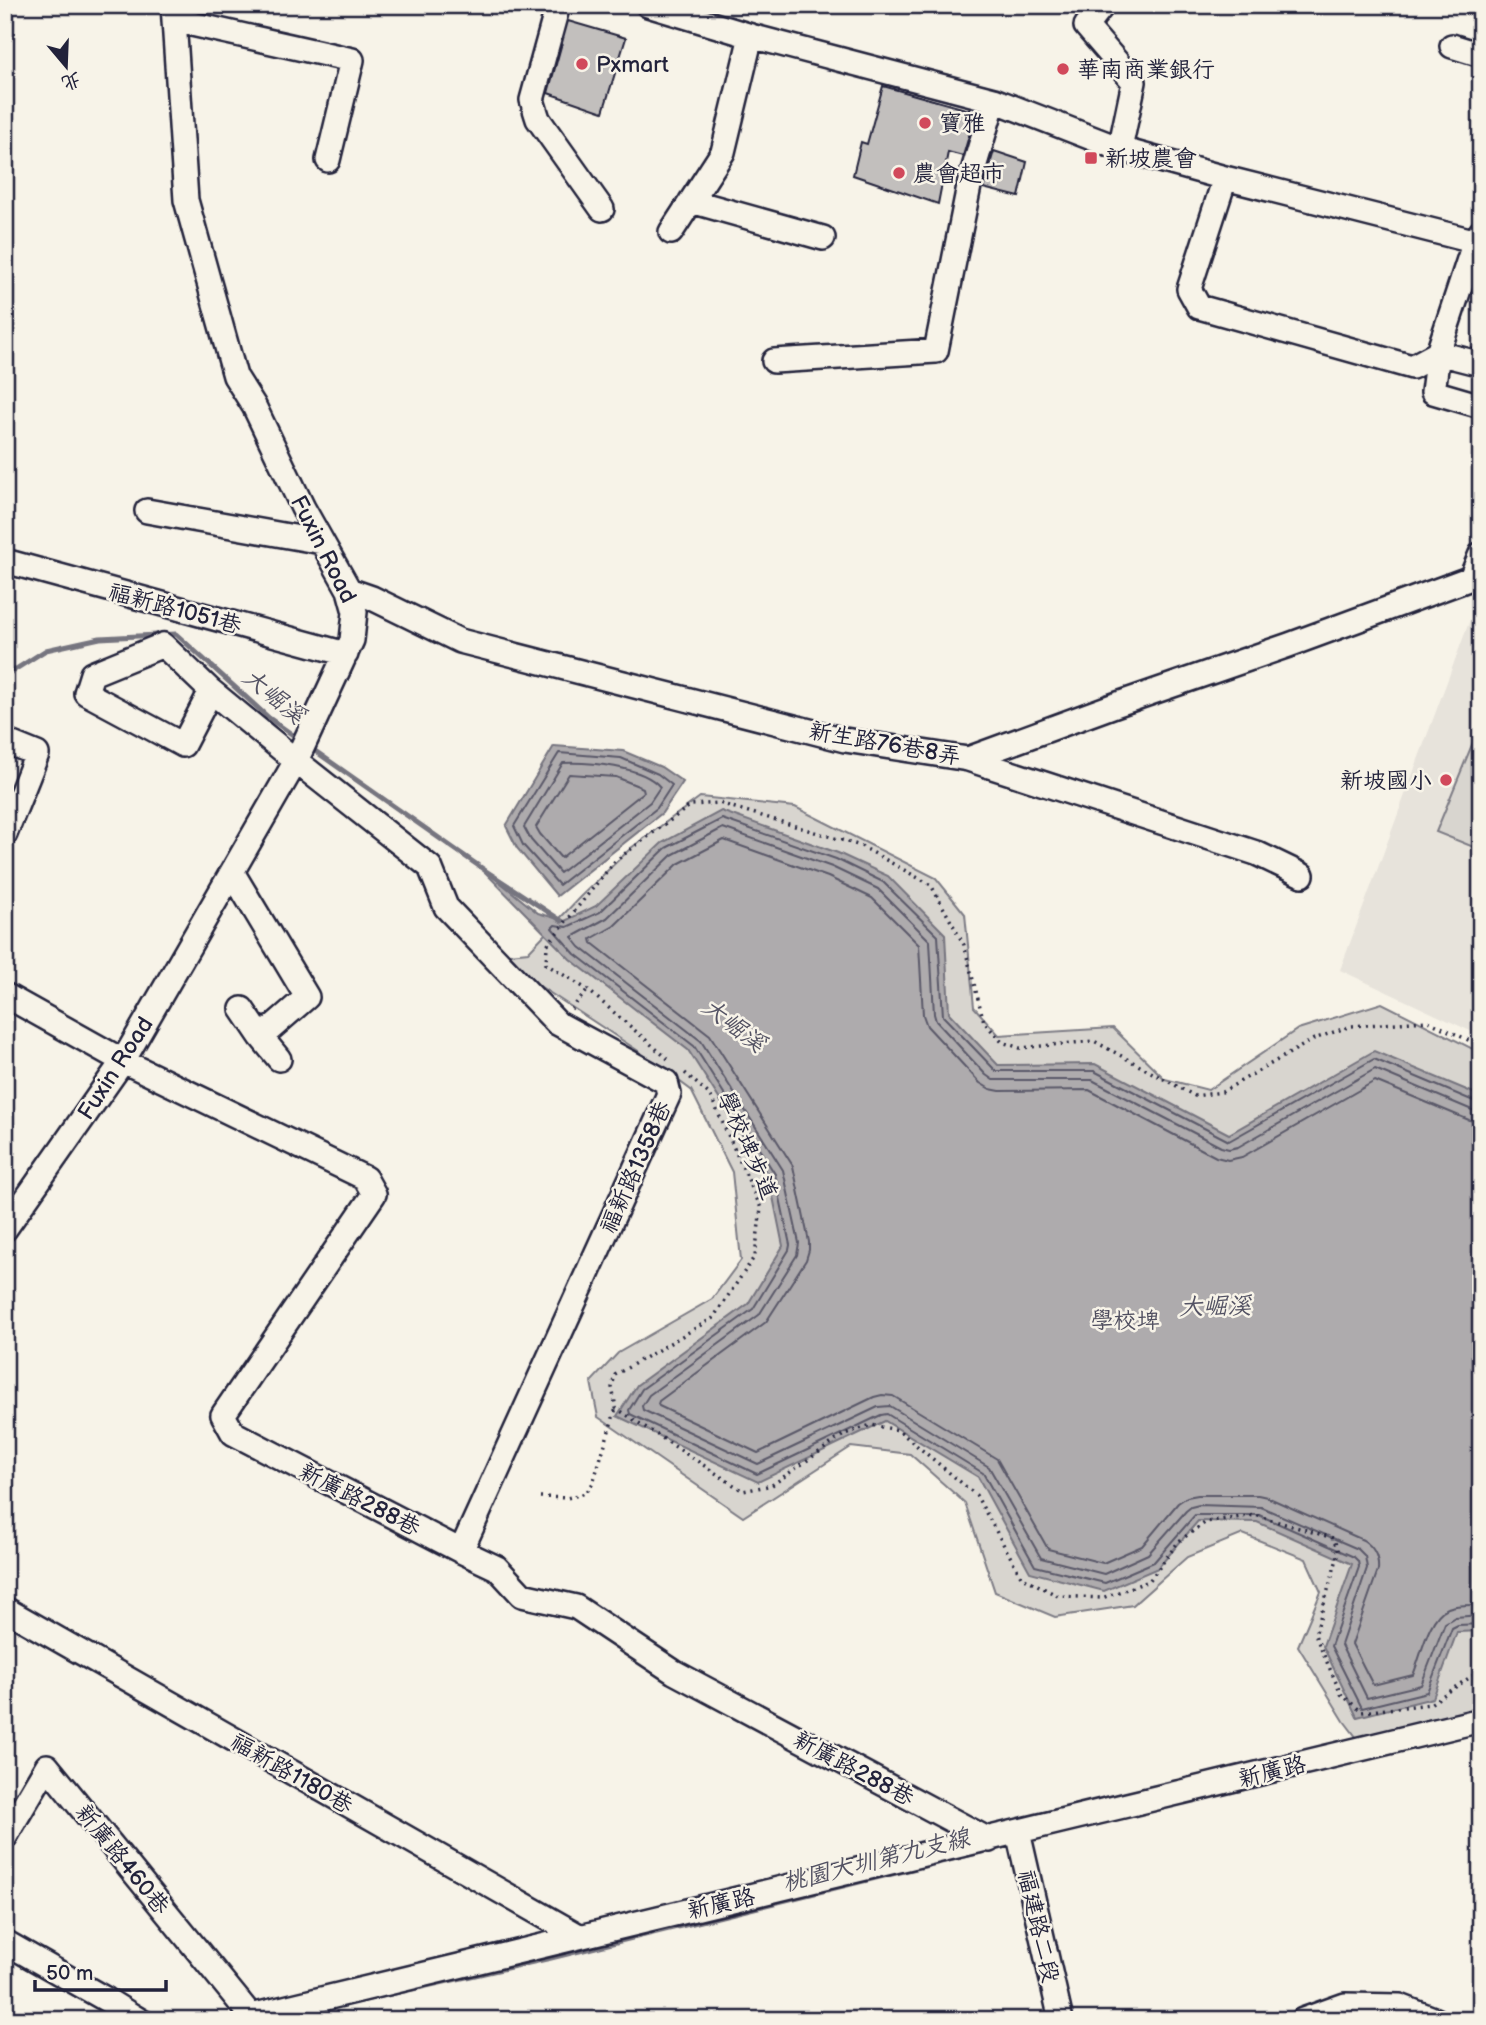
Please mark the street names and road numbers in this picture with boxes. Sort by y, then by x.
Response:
street label: Fuxin Road [284,491,362,608]
street label: 福新路1051巷 [105,578,245,640]
street label: 新生路76巷8弄 [807,717,963,771]
street label: Fuxin Road [72,1012,160,1125]
street label: 學校埤步道 [711,1087,783,1204]
street label: 福新路1358巷 [594,1096,678,1238]
street label: 新廣路288巷 [294,1457,426,1543]
street label: 新廣路288巷 [789,1725,919,1813]
street label: 福新路1180巷 [225,1728,359,1821]
street label: 新廣路 [1235,1750,1309,1794]
street label: 新廣路460巷 [69,1799,176,1921]
street label: 福建路二段 [1011,1867,1065,1985]
street label: 新廣路 [684,1883,758,1925]

